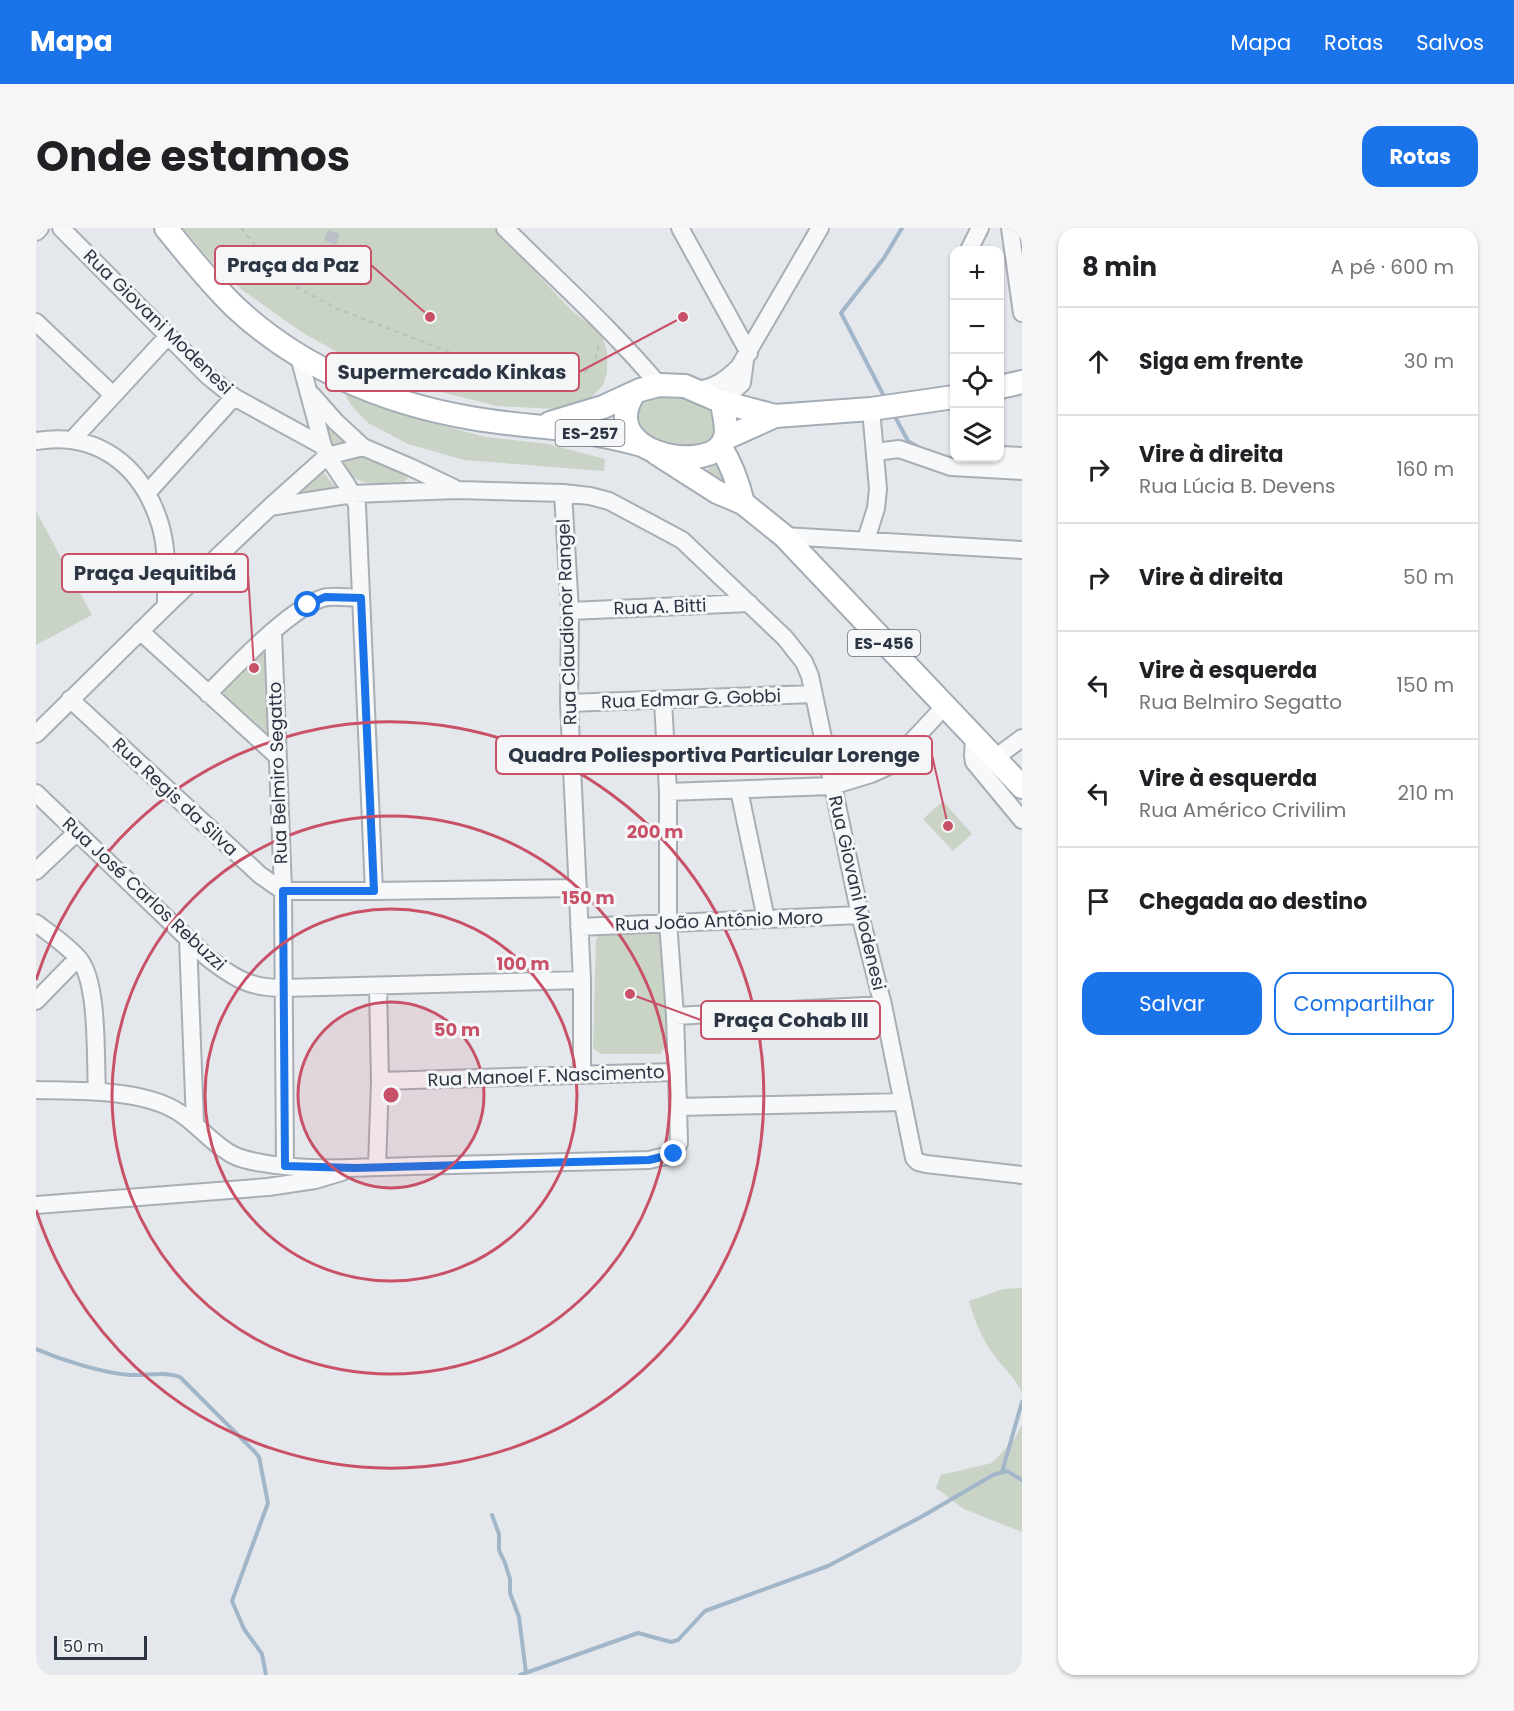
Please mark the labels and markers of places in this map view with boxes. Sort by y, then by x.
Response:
callout: Praça da Paz [215,246,371,284]
callout: Supermercado Kinkas [326,353,579,391]
callout: Praça Jequitibá [62,554,248,592]
callout: Quadra Poliesportiva Particular Lorenge [496,736,932,774]
callout: Praça Cohab III [701,1001,880,1039]
centre of rings [381,1085,401,1105]

